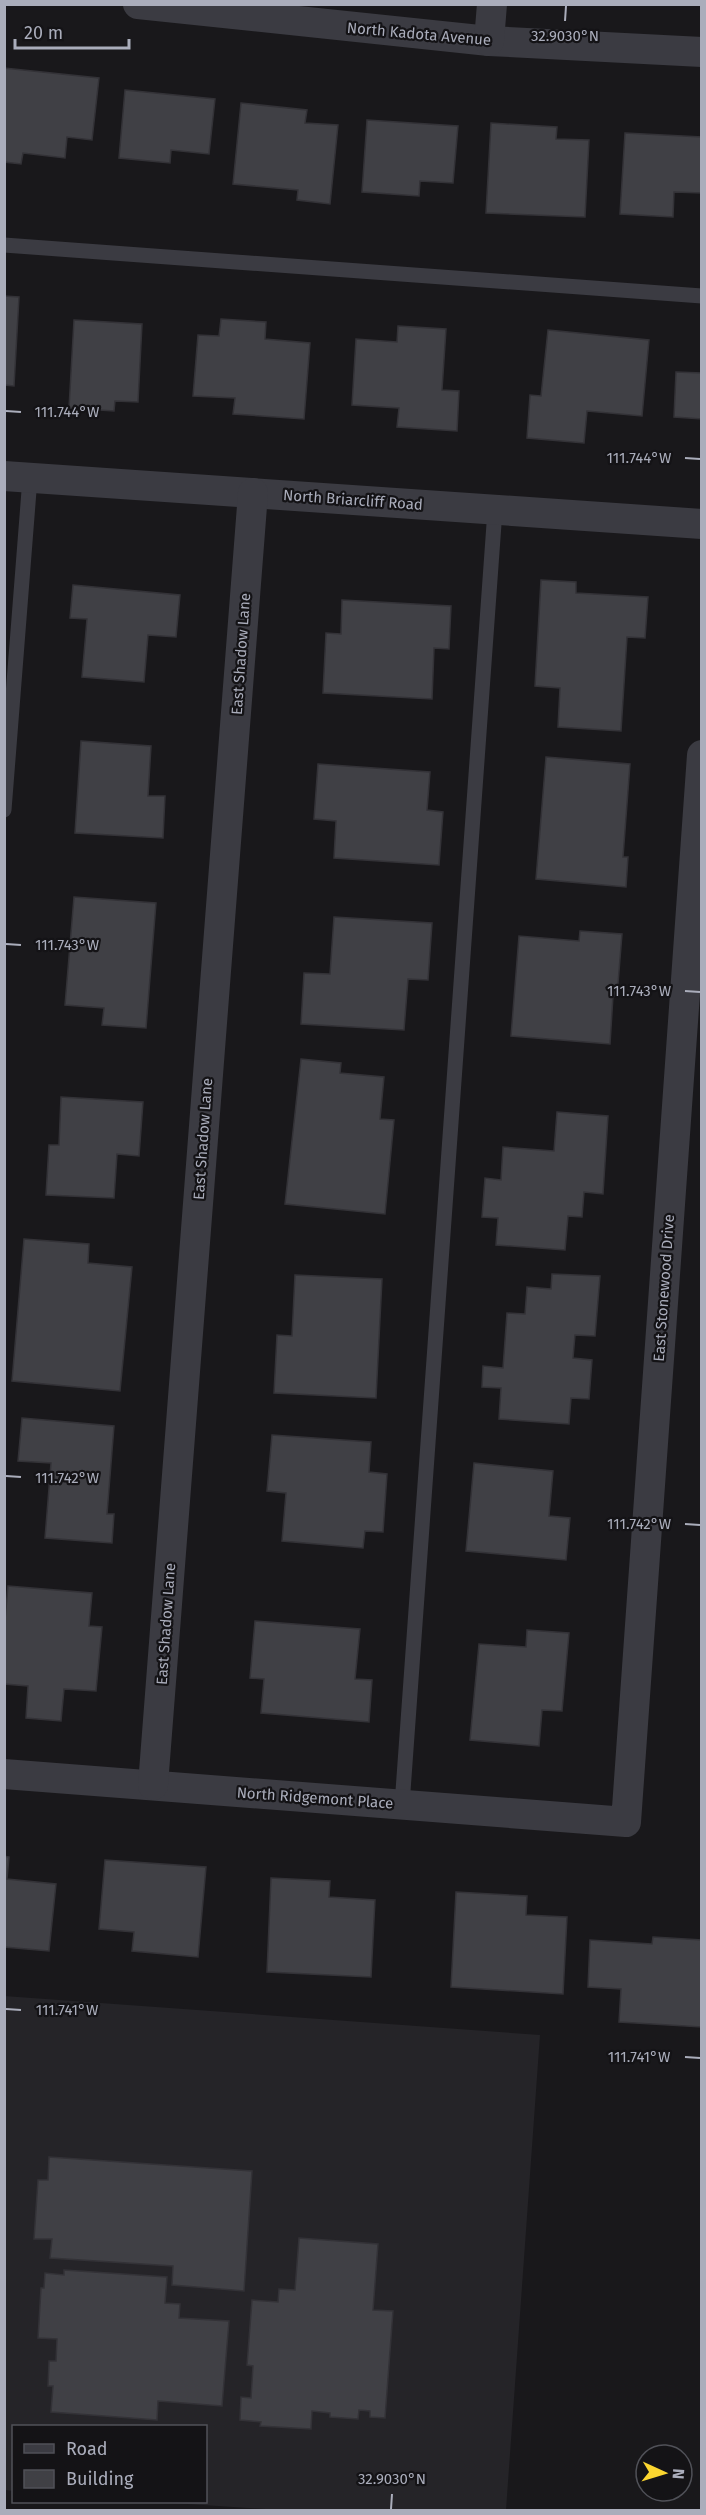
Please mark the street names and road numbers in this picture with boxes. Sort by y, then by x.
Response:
street label: North Kadota Avenue [346,19,492,49]
street label: North Briarcliff Road [283,486,423,514]
street label: East Shadow Lane [228,592,254,716]
street label: East Shadow Lane [190,1077,216,1201]
street label: East Stonewood Drive [650,1214,678,1362]
street label: East Shadow Lane [153,1562,179,1686]
street label: North Ridgemont Place [236,1784,394,1812]

